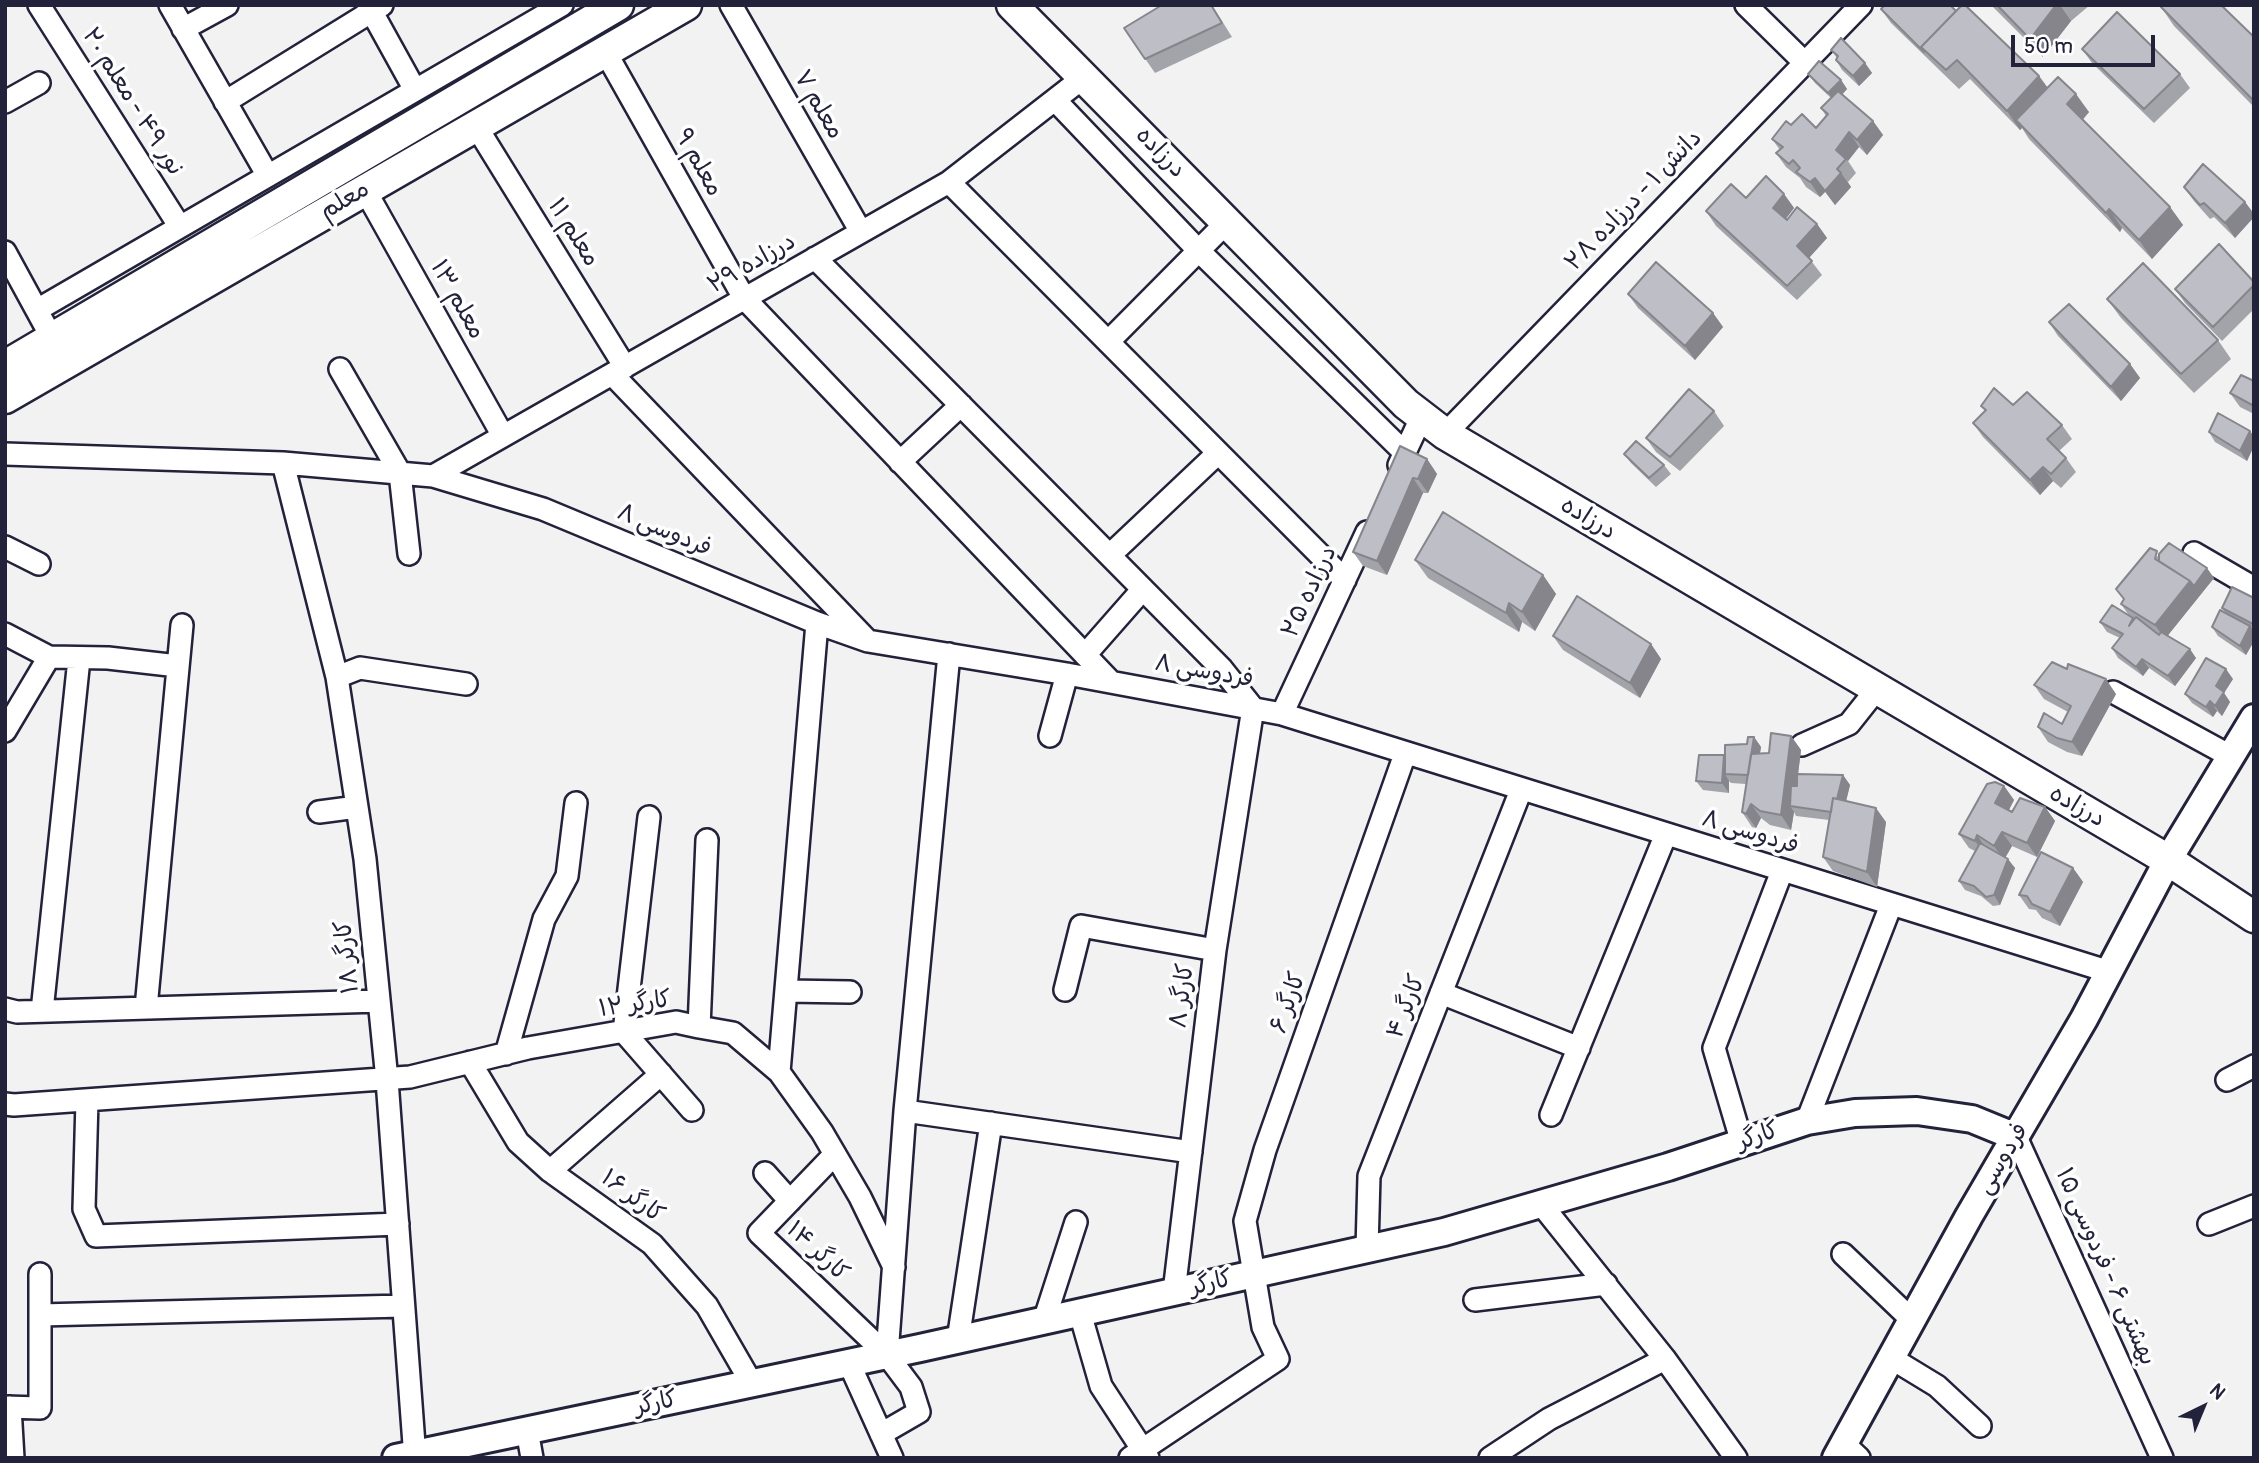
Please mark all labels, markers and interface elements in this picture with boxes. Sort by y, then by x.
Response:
scale bar [2014,21,2158,65]
street label: نور ۴۹ - معلم ۲۰ [75,23,189,181]
text: 50 m [2024,33,2073,60]
street label: معلم ۷ [787,65,849,145]
street label: درزاده [1129,121,1191,185]
street label: معلم ۹ [668,124,728,202]
street label: دانش ۱ - درزاده ۲۸ [1559,125,1709,277]
street label: معلم [315,175,375,227]
street label: معلم ۱۱ [541,193,605,273]
street label: درزاده ۲۹ [703,227,801,301]
street label: معلم ۱۳ [424,255,490,345]
street label: درزاده [1555,491,1621,547]
street label: فردوسی ۸ [612,498,716,564]
street label: درزاده ۲۵ [1276,542,1344,642]
street label: فردوسی ۸ [1152,649,1256,695]
street label: درزاده [2044,780,2110,834]
street label: فردوسی ۸ [1698,805,1802,861]
street label: کارگر ۱۸ [330,919,366,995]
street label: کارگر ۸ [1165,962,1201,1030]
street label: کارگر ۶ [1265,969,1313,1037]
street label: کارگر ۴ [1381,971,1433,1043]
street label: کارگر ۱۲ [597,986,673,1024]
street label: کارگر [1733,1116,1783,1158]
street label: فردوسی [1971,1118,2035,1200]
street label: کارگر ۱۶ [595,1164,669,1230]
street label: بهشتی ۶ - فردوسی ۱۵ [2048,1164,2162,1370]
street label: کارگر ۱۴ [780,1216,854,1288]
street label: کارگر [1187,1265,1235,1303]
north arrow [2168,1372,2238,1442]
text: N [2204,1378,2230,1405]
street label: کارگر [632,1385,680,1423]

